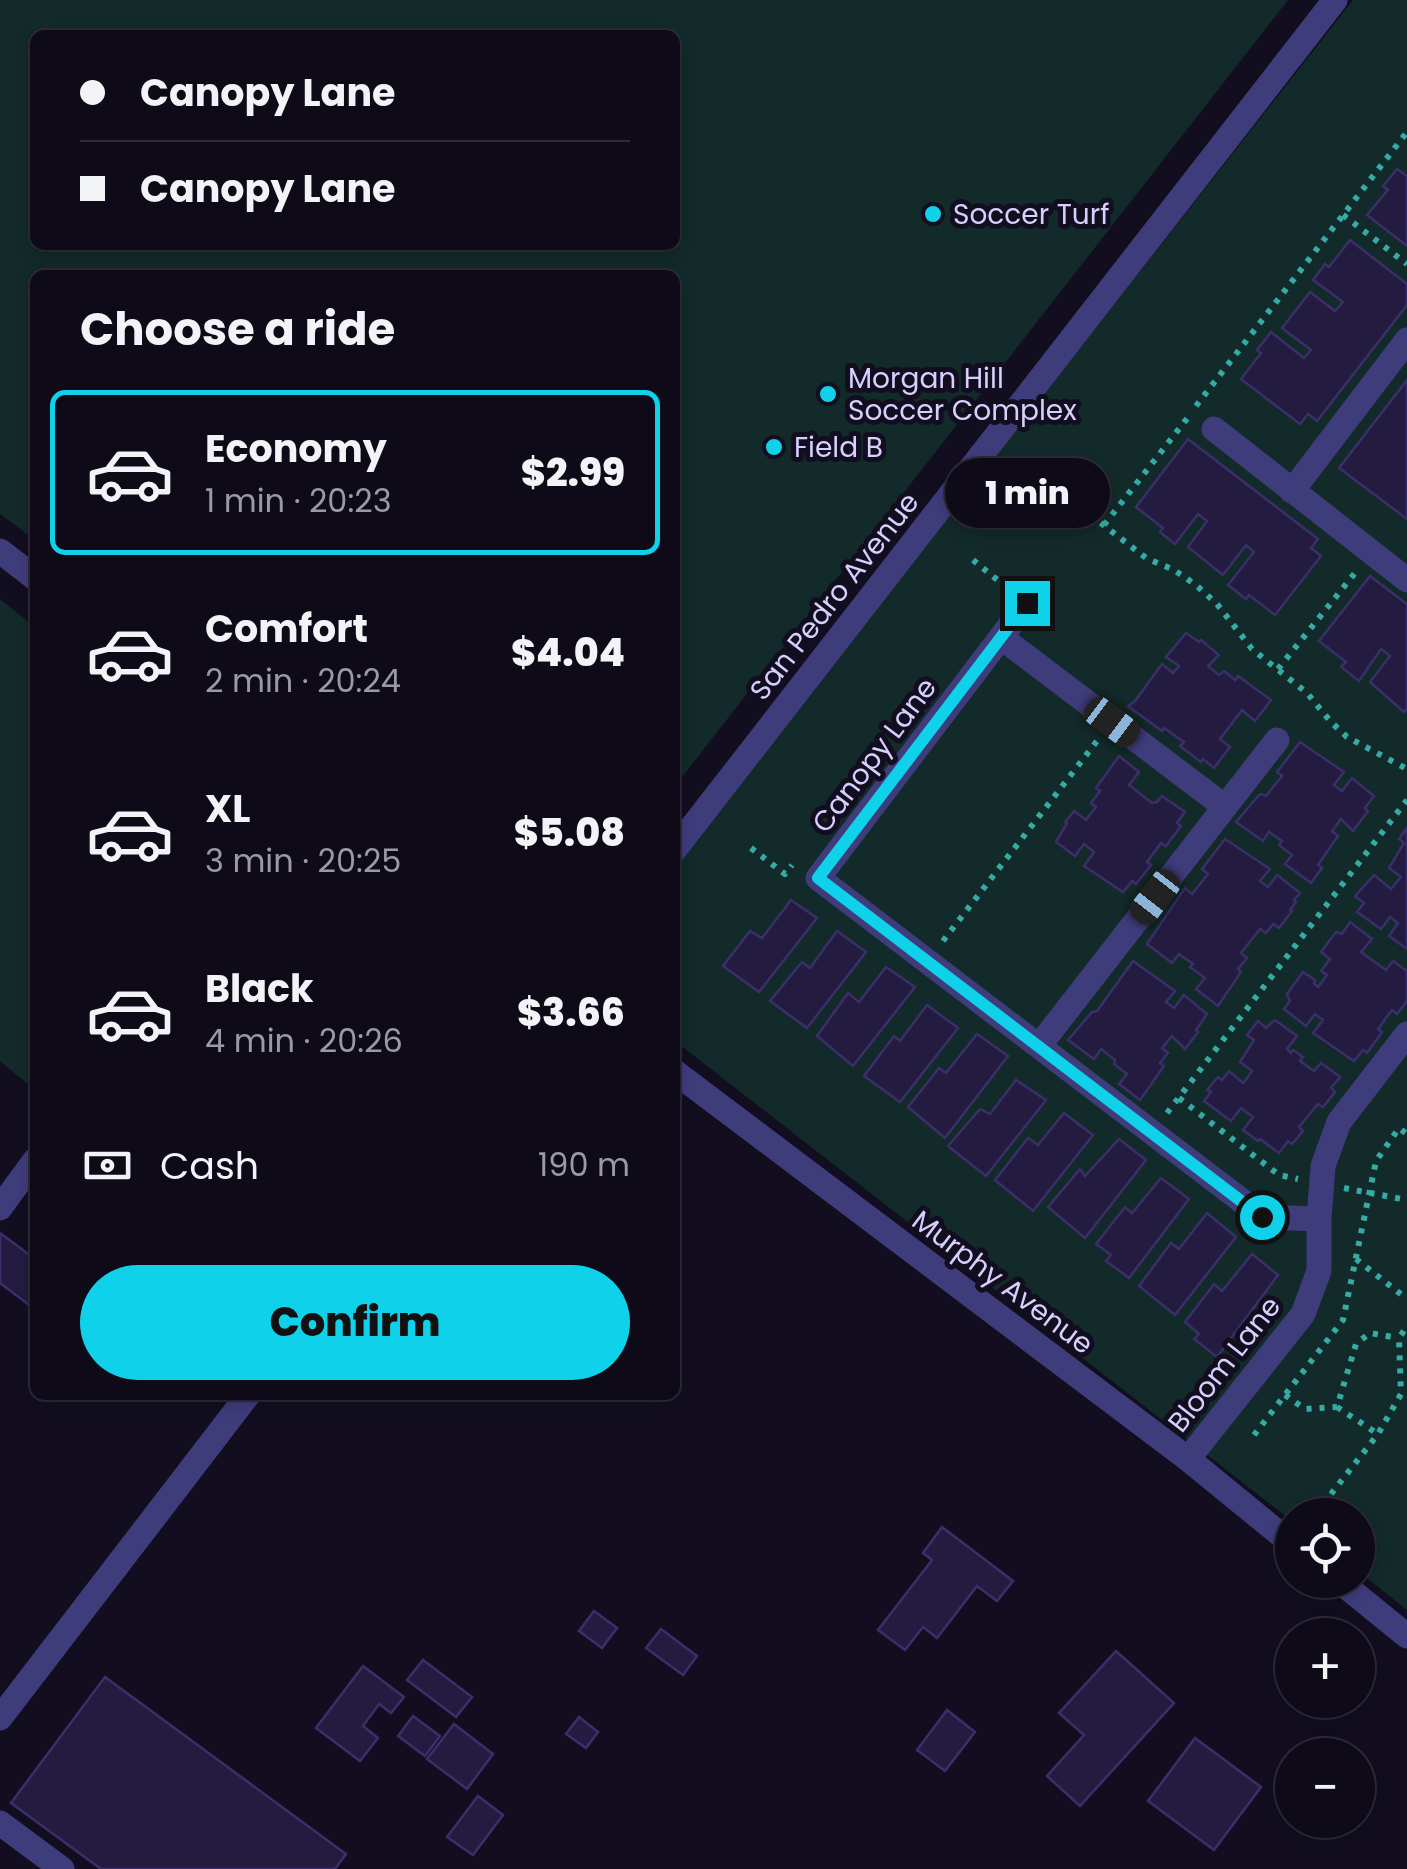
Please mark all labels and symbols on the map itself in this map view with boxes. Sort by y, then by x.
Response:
place label: Soccer Turf [953,195,1109,234]
marker: Soccer Turf [922,203,944,225]
place label: Morgan Hill Soccer Complex [848,359,1077,430]
marker: Morgan Hill Soccer Complex [817,383,839,405]
place label: Field B [794,428,883,467]
marker: Field B [763,436,785,458]
callout: 1 min [944,458,1110,528]
street label: San Pedro Avenue [741,484,928,708]
route end [1005,581,1050,626]
street label: Canopy Lane [803,670,946,841]
car [1079,692,1145,752]
car [1125,864,1185,930]
route start [1240,1195,1285,1240]
street label: Murphy Avenue [904,1201,1101,1363]
street label: Bloom Lane [1159,1288,1290,1440]

